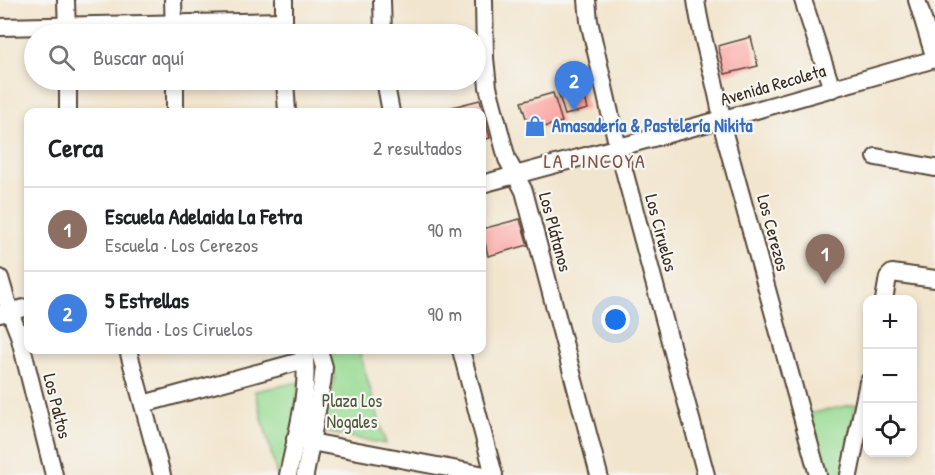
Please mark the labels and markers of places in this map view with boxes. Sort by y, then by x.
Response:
pin: 2 [554,62,594,111]
place label: Amasadería & Pastelería Nikita [552,113,753,138]
shop icon: Amasadería & Pastelería Nikita [523,114,547,138]
pin: 1 [806,234,844,284]

